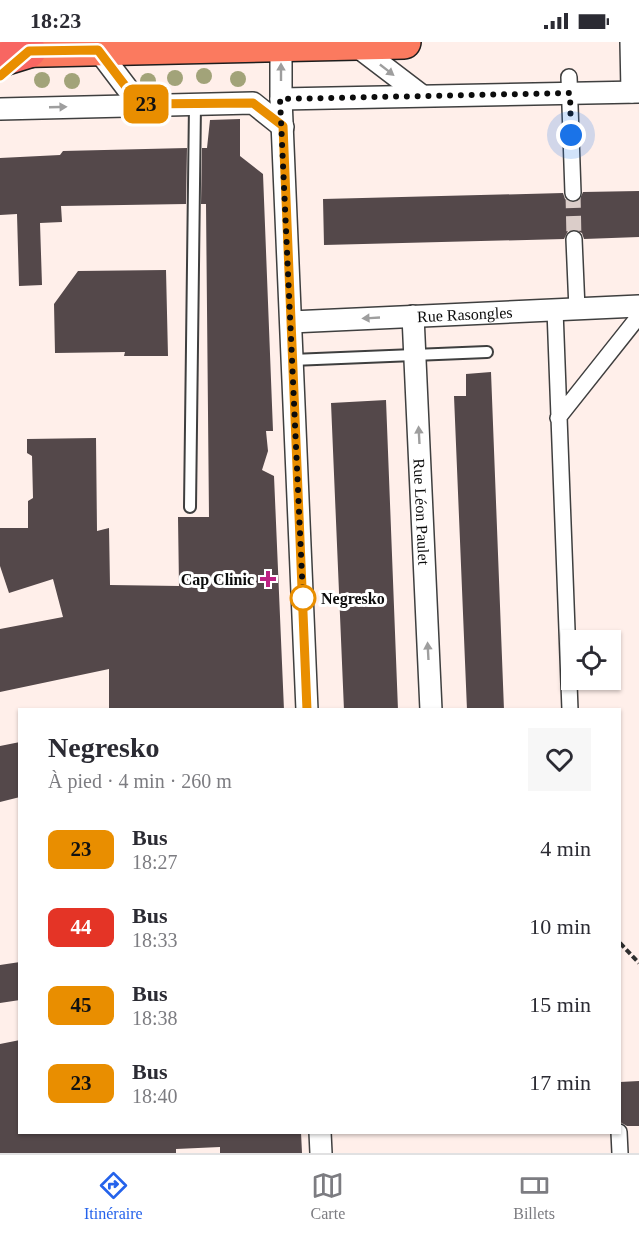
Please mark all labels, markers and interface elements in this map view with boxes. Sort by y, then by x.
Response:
text: 18:23 [30,8,81,33]
one-way arrow [276,63,286,82]
one-way arrow [380,63,395,75]
line badge: 23 [119,84,173,124]
text: 23 [136,92,157,116]
one-way arrow [49,102,68,112]
your location [556,120,586,150]
street label: Rue Rasongles [417,304,513,325]
one-way arrow [361,313,380,322]
one-way arrow [414,426,423,445]
street label: Rue Léon Paulet [411,458,432,566]
marker: Cap Clinic [259,570,277,588]
place label: Cap Clinic [181,571,254,589]
marker: Negresko [290,585,316,611]
place label: Negresko [321,590,385,608]
map controls [561,630,621,690]
button: locate [561,630,621,690]
one-way arrow [424,642,433,661]
button: heart [528,728,591,791]
text: Negresko [48,732,159,763]
text: À pied · 4 min · 260 m [48,770,232,792]
text: Bus [132,825,167,850]
text: 4 min [540,836,591,861]
text: 23 [71,837,92,861]
text: 18:27 [132,851,178,873]
text: Bus [132,903,167,928]
text: 10 min [529,914,591,939]
text: 44 [71,915,92,939]
text: 18:33 [132,929,178,951]
text: Bus [132,981,167,1006]
text: 15 min [529,992,591,1017]
text: 45 [71,993,92,1017]
text: 18:38 [132,1007,178,1029]
text: Bus [132,1059,167,1084]
text: 17 min [529,1070,591,1095]
text: 23 [71,1071,92,1095]
text: 18:40 [132,1085,178,1107]
tab: Itinéraire [84,1169,143,1223]
tab: Carte [311,1169,345,1223]
tab: Billets [513,1169,555,1223]

